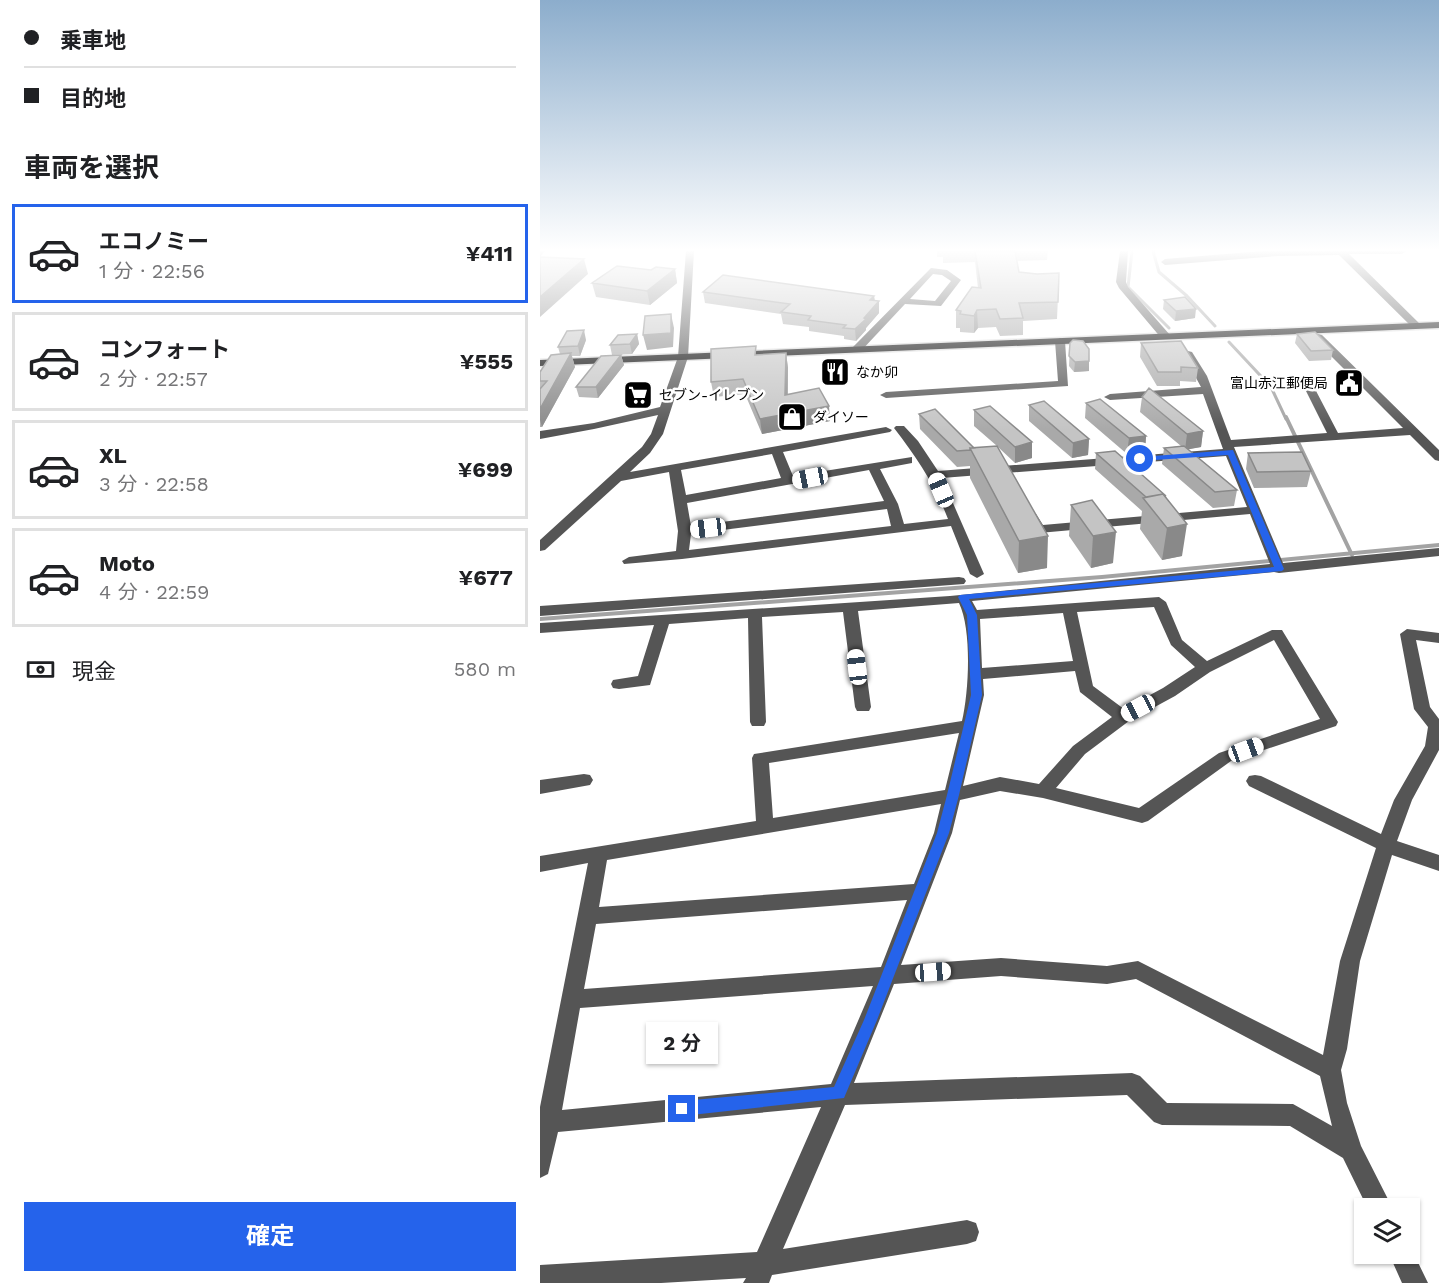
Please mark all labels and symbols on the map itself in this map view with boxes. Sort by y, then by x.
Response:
restaurant icon: なか卯 [819,356,851,388]
place label: なか卯 [856,364,898,380]
public building icon: 富山赤江郵便局 [1333,367,1365,399]
place label: 富山赤江郵便局 [1230,375,1328,391]
supermarket icon: セブン-イレブン [622,379,654,411]
place label: セブン-イレブン [659,387,764,403]
shop icon: ダイソー [776,401,808,433]
place label: ダイソー [813,409,869,425]
route start [1126,445,1153,472]
car [791,466,829,490]
car [926,470,956,510]
car [689,517,727,539]
car [846,648,868,686]
car [1118,692,1158,724]
car [1226,735,1266,765]
car [914,962,952,982]
callout: 2 分 [646,1022,718,1064]
route end [668,1095,695,1122]

